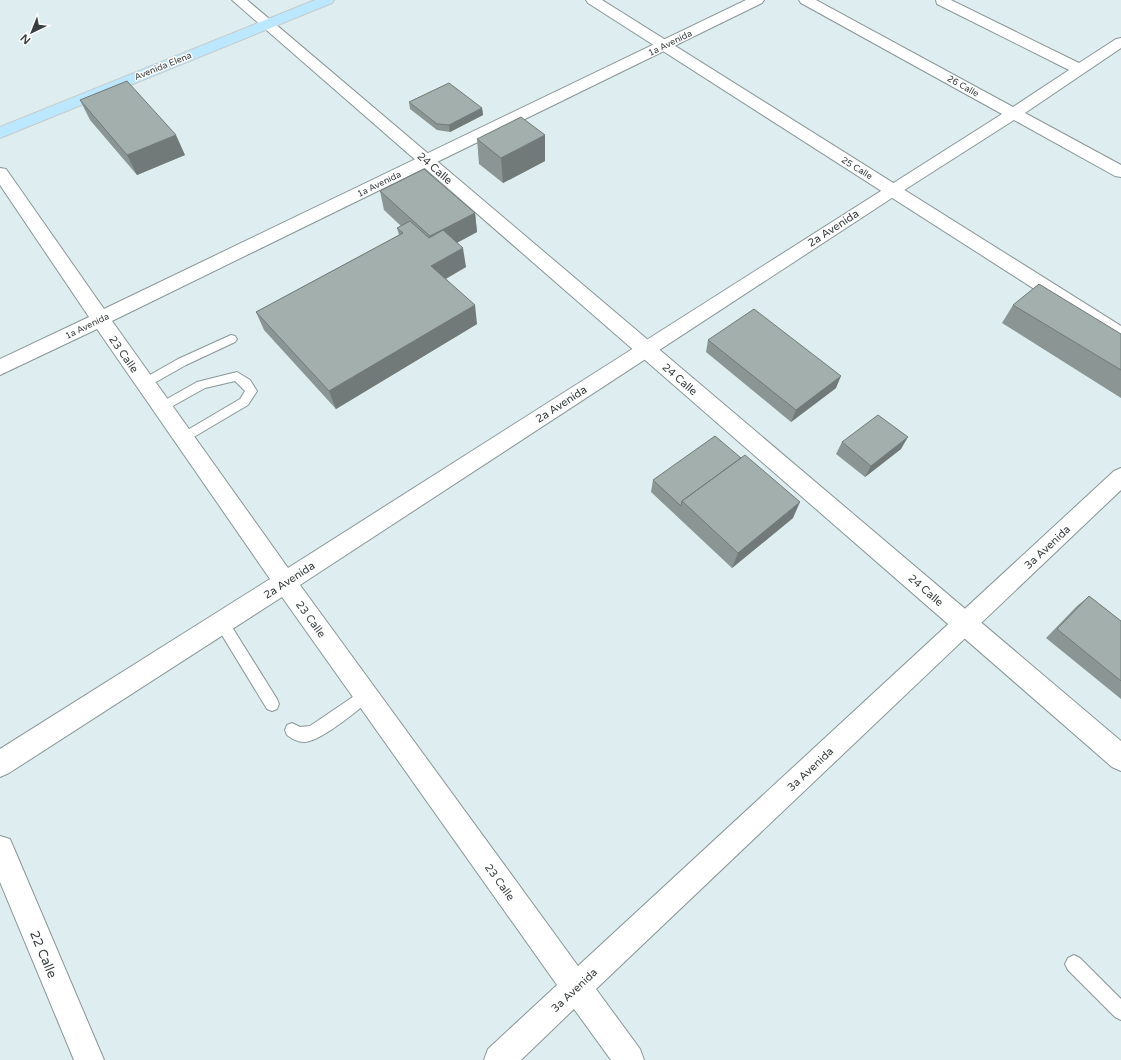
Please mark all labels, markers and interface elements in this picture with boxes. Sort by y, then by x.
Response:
north arrow [12,12,52,52]
street label: 1a Avenida [646,28,694,59]
text: N [18,31,33,47]
street label: Avenida Elena [133,50,193,83]
street label: 26 Calle [945,73,981,100]
street label: 24 Calle [414,150,455,187]
street label: 25 Calle [839,155,874,182]
street label: 1a Avenida [355,169,403,200]
street label: 2a Avenida [805,207,861,250]
street label: 1a Avenida [63,311,111,342]
street label: 23 Calle [106,333,141,375]
street label: 24 Calle [659,361,700,398]
street label: 2a Avenida [533,383,589,426]
street label: 3a Avenida [1022,523,1073,572]
street label: 2a Avenida [261,559,317,602]
street label: 24 Calle [905,572,946,609]
street label: 23 Calle [293,598,328,640]
street label: 3a Avenida [785,745,836,794]
street label: 23 Calle [482,861,517,903]
street label: 22 Calle [26,928,60,980]
street label: 3a Avenida [549,966,600,1015]

